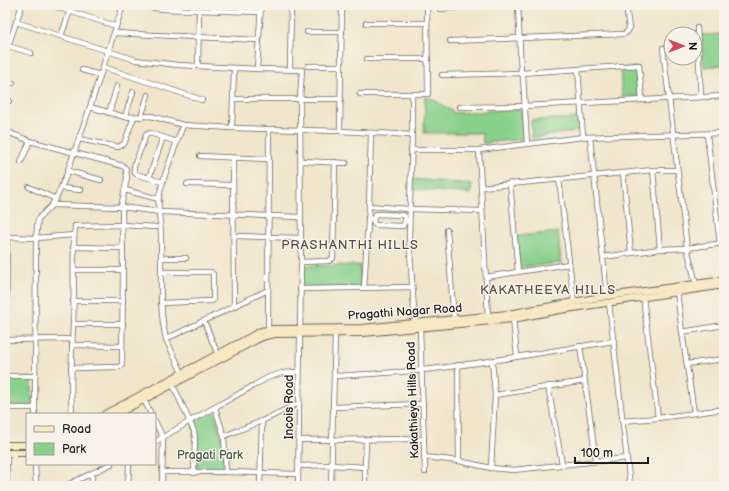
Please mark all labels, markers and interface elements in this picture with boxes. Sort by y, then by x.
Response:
north arrow [663,26,703,66]
text: N [686,42,699,50]
district label: PRASHANTHI HILLS [281,237,419,253]
district label: KAKATHEEYA HILLS [480,282,616,298]
street label: Pragathi Nagar Road [347,301,463,323]
street label: Kakathieya Hills Road [403,341,423,459]
street label: Incois Road [282,375,297,439]
legend [26,413,156,465]
text: Road [62,422,91,437]
scale bar [575,439,648,465]
text: Park [62,442,86,457]
text: 100 m [581,446,613,461]
park label: Pragati Park [177,448,243,463]

